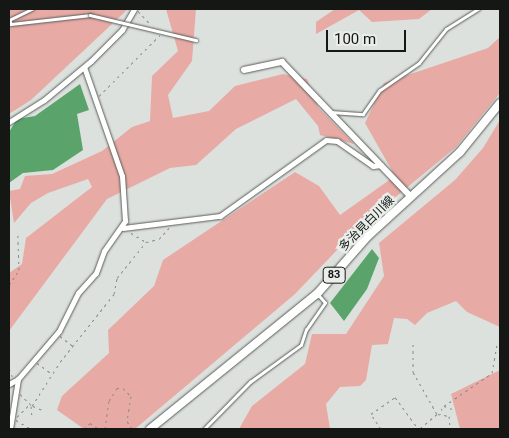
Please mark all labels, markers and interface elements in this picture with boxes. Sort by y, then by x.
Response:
scale bar [329,20,409,52]
text: 100 m [334,30,376,48]
street label: 多治見白川線 [336,193,398,255]
road number: 83 [322,266,346,284]

